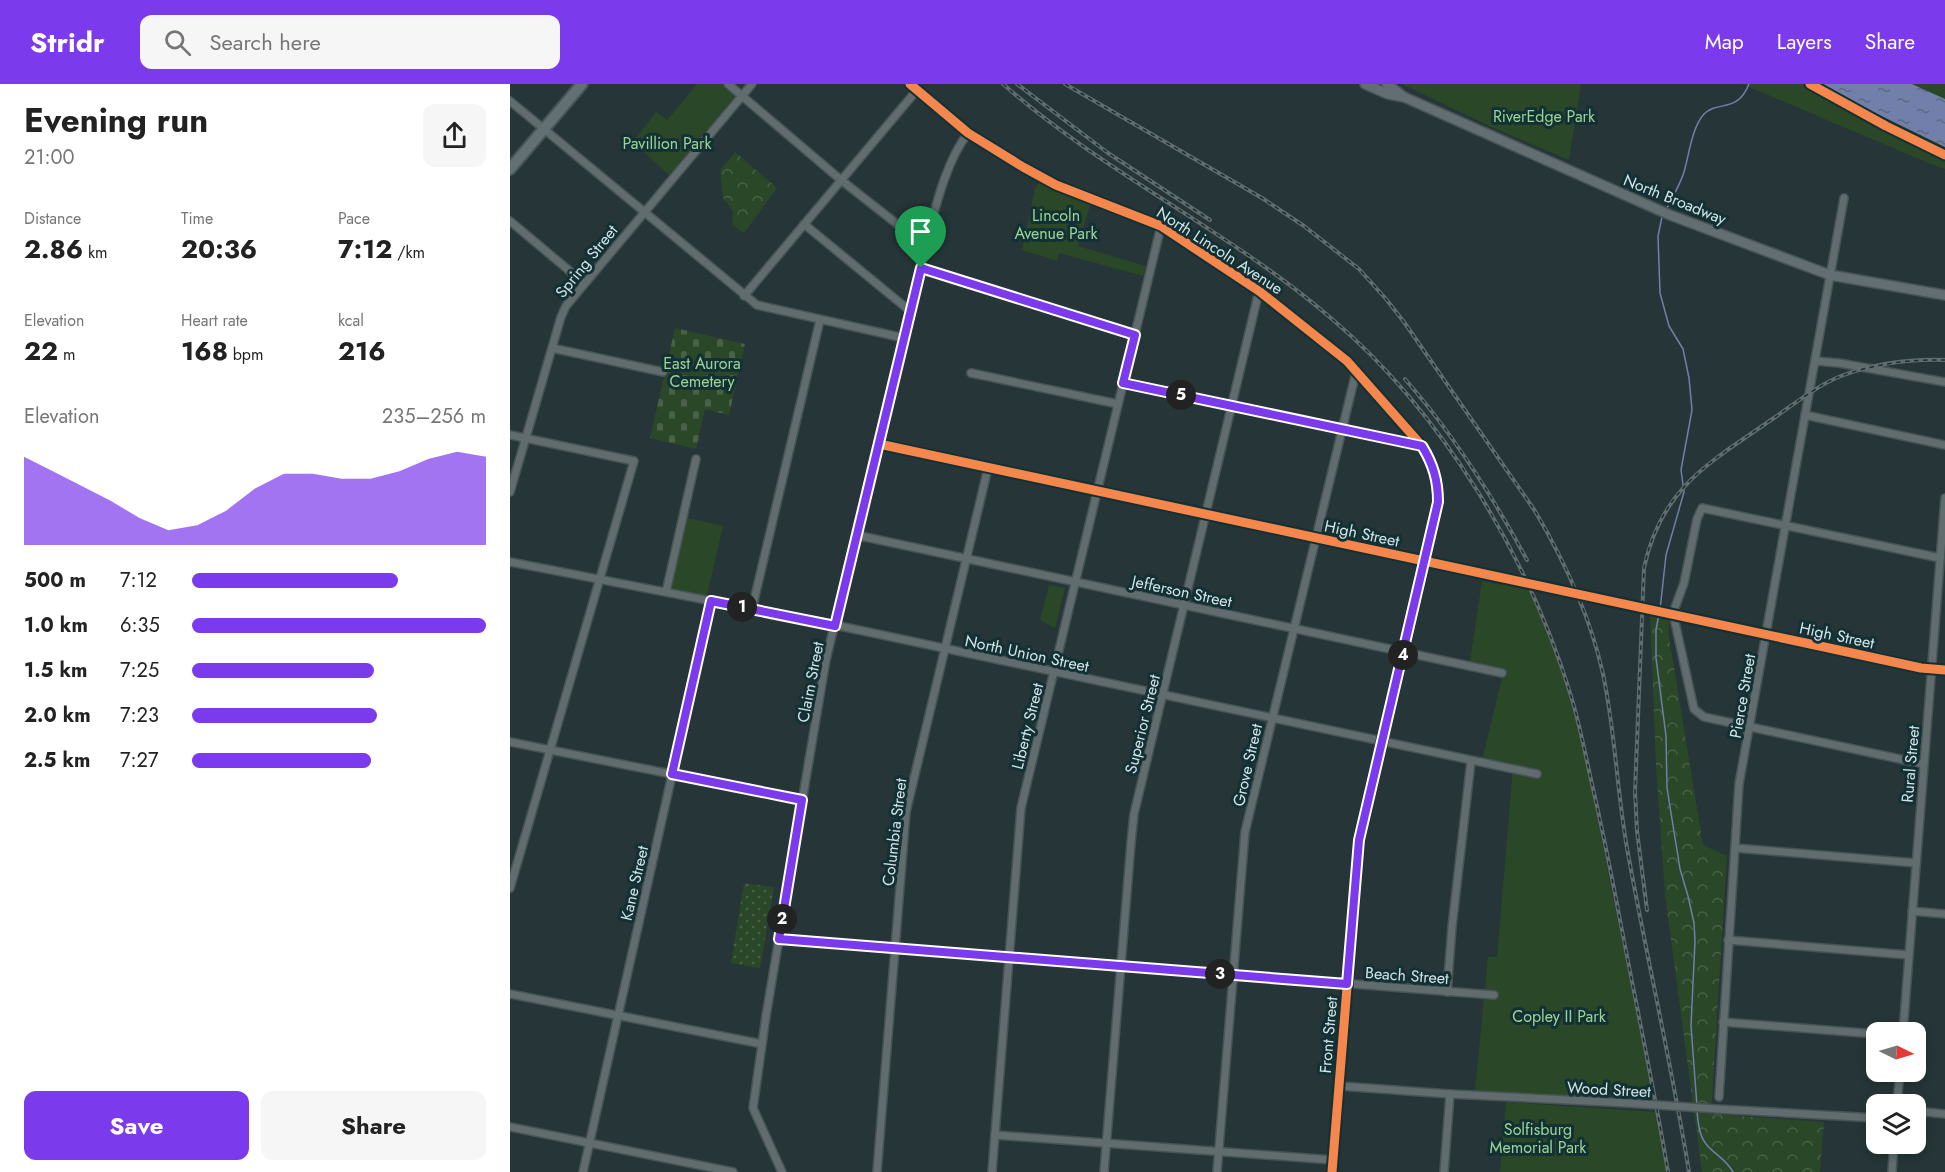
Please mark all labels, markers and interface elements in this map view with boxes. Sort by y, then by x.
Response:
search box [140,15,560,69]
text: Stridr [30,22,104,63]
icon: search [161,26,194,59]
text: Search here [209,26,321,58]
text: Map [1705,27,1744,57]
text: Layers [1777,27,1832,57]
text: Share [1865,27,1915,57]
text: Evening run [24,97,208,144]
button: share [423,104,486,167]
park label: RiverEdge Park [1493,105,1596,128]
park label: Pavillion Park [622,132,712,155]
text: 21:00 [24,143,74,172]
street label: North Broadway [1620,168,1731,231]
street label: North Lincoln Avenue [1152,201,1287,300]
park label: Lincoln Avenue Park [1014,204,1099,245]
pin [895,206,946,268]
text: Distance [24,207,81,230]
text: Time [181,207,213,230]
text: Pace [338,207,370,230]
icon: arrive [904,215,937,248]
street label: Spring Street [550,220,623,303]
text: 2.86 [24,230,83,268]
text: 20:36 [181,230,257,268]
text: 7:12 [338,230,392,268]
text: km [83,241,107,264]
text: /km [392,241,425,264]
text: Elevation [24,309,84,332]
text: Heart rate [181,309,248,332]
text: kcal [338,309,364,332]
text: 22 [24,332,58,370]
text: 168 [181,332,228,370]
text: 216 [338,332,386,370]
text: m [58,343,75,366]
text: bpm [228,343,263,366]
park label: East Aurora Cemetery [663,352,741,393]
pin: 5 [1166,380,1196,410]
text: 5 [1176,383,1186,406]
text: Elevation [24,402,99,431]
text: 235–256 m [382,402,486,431]
street label: High Street [1322,514,1402,553]
text: 500 m [24,566,86,595]
text: 7:12 [120,566,157,595]
street label: Jefferson Street [1128,569,1234,613]
pin: 1 [727,592,757,622]
text: 1 [738,595,746,618]
text: 1.0 km [24,611,88,640]
text: 6:35 [120,611,160,640]
street label: High Street [1797,616,1877,655]
street label: North Union Street [963,629,1091,678]
street label: Claim Street [791,640,830,725]
pin: 4 [1388,640,1418,670]
text: 4 [1397,643,1409,666]
street label: Pierce Street [1724,652,1761,740]
text: 1.5 km [24,656,87,685]
text: 7:25 [120,656,159,685]
street label: Superior Street [1119,672,1166,776]
street label: Liberty Street [1006,680,1049,772]
text: 2.0 km [24,701,91,730]
text: 7:23 [120,701,159,730]
street label: Grove Street [1227,721,1268,809]
street label: Rural Street [1896,724,1925,804]
text: 2.5 km [24,746,90,775]
text: 7:27 [120,746,158,775]
street label: Columbia Street [876,777,913,887]
street label: Kane Street [615,843,654,923]
pin: 2 [767,904,797,934]
text: 2 [777,907,787,930]
pin: 3 [1205,959,1235,989]
street label: Beach Street [1364,961,1450,990]
text: 3 [1215,962,1225,985]
street label: Front Street [1314,996,1343,1074]
park label: Copley II Park [1512,1005,1607,1028]
north arrow [1866,1022,1926,1082]
map controls [1866,1022,1926,1154]
street label: Wood Street [1566,1076,1652,1103]
button: Save [24,1091,249,1160]
button: Share [261,1091,486,1160]
button: layers [1866,1094,1926,1154]
park label: Solfisburg Memorial Park [1490,1118,1587,1159]

